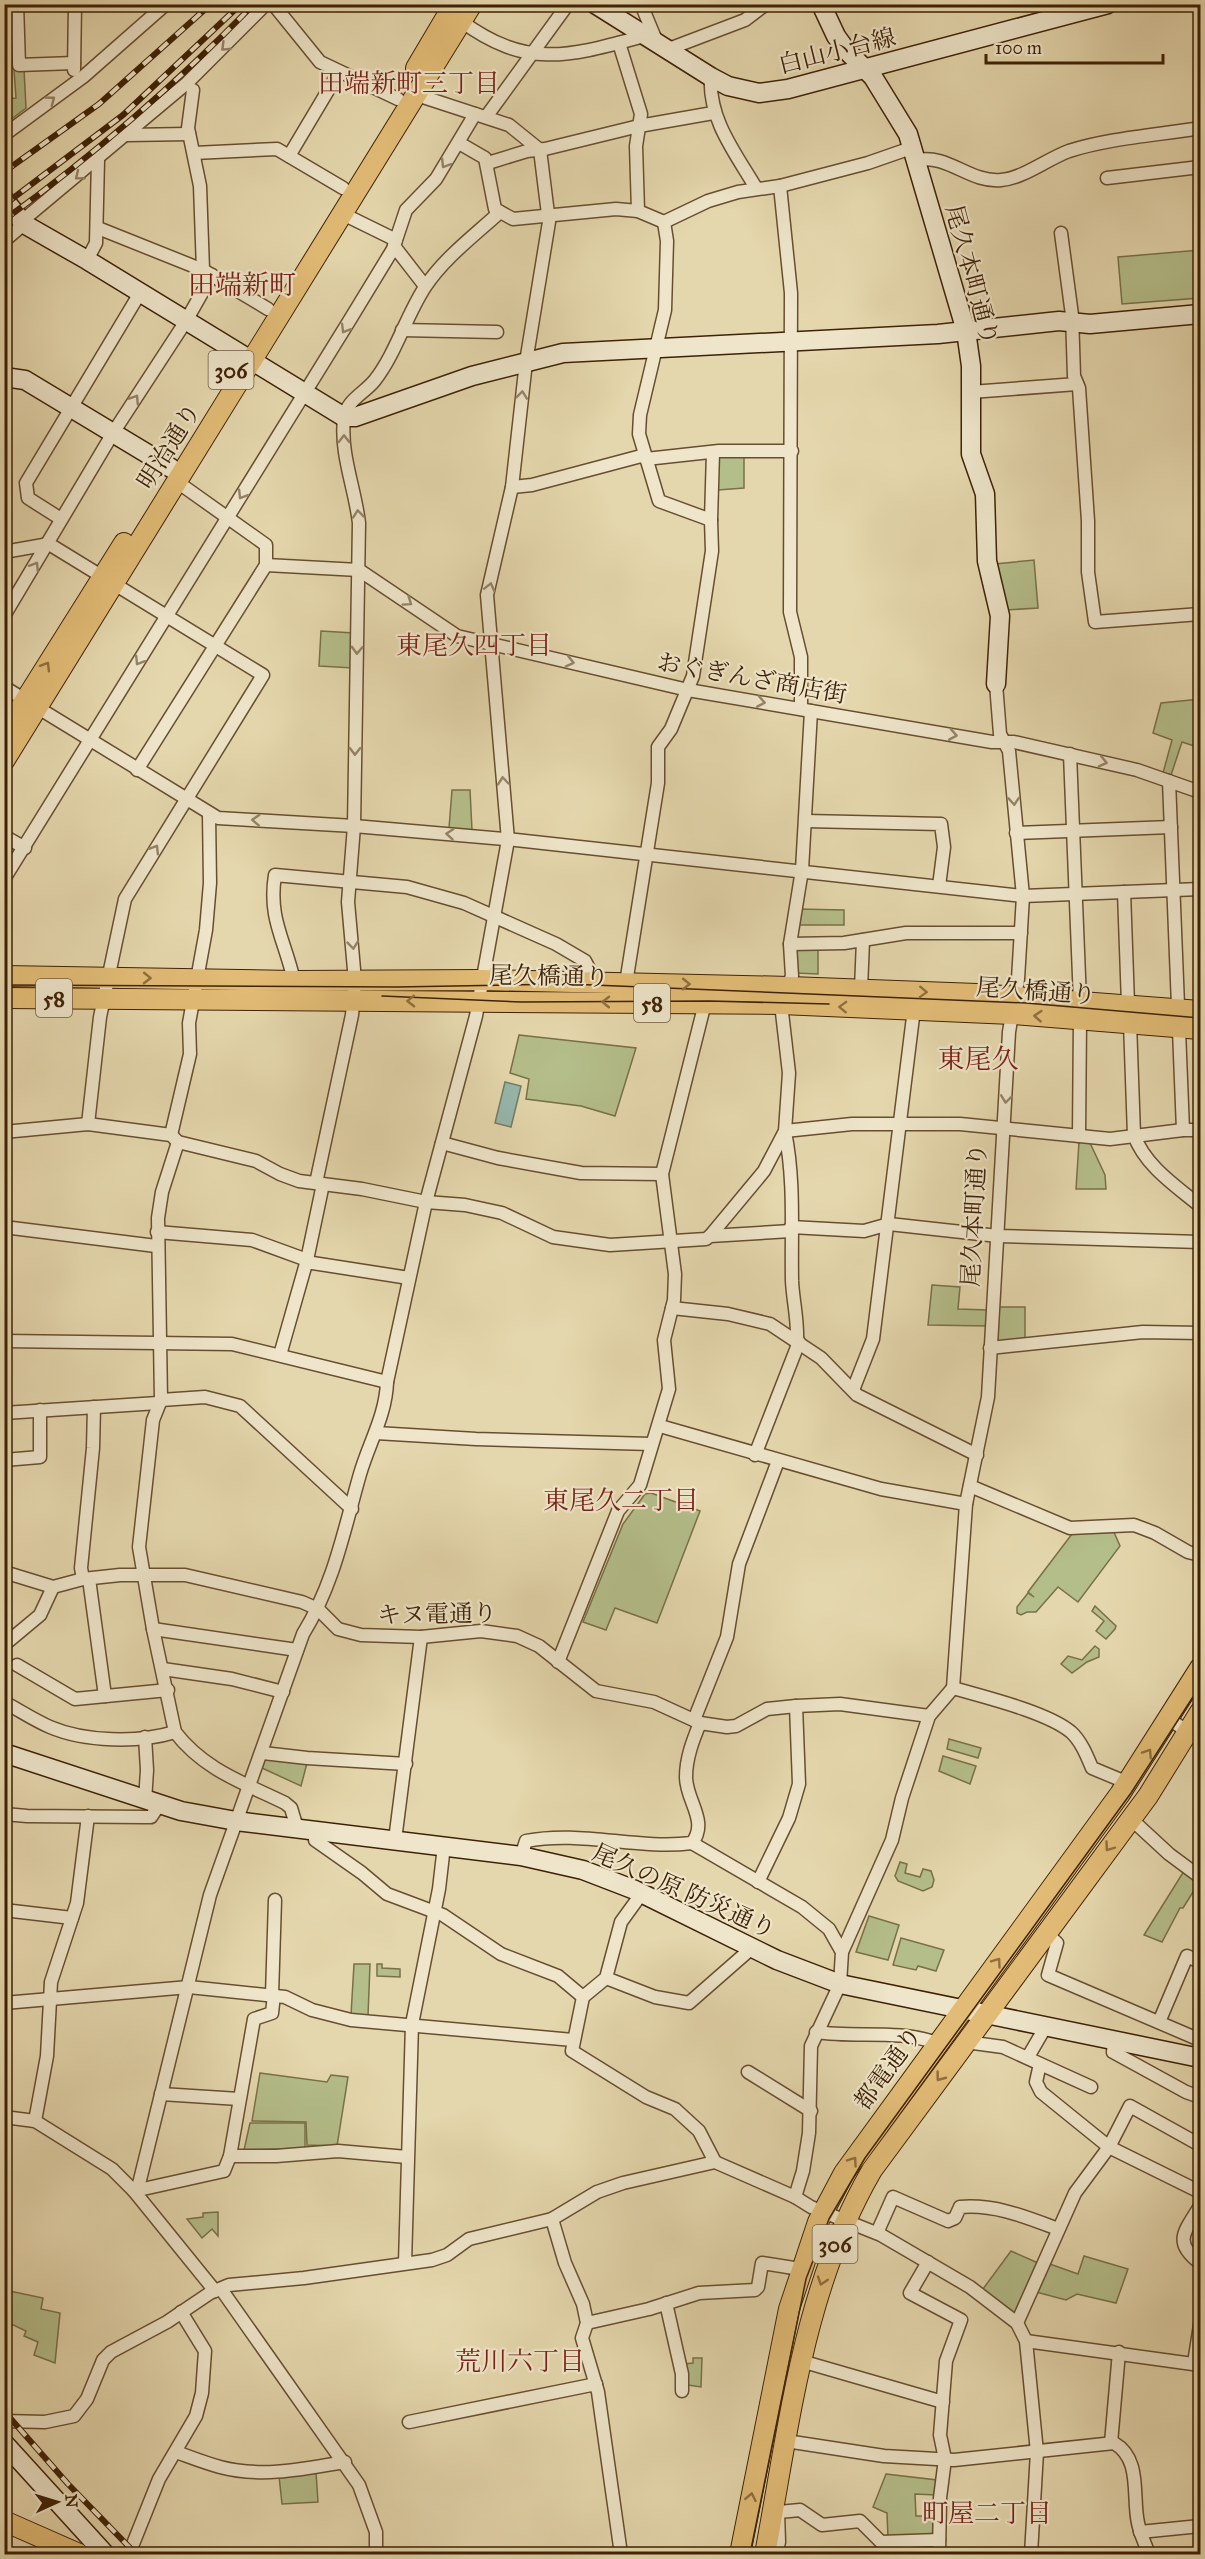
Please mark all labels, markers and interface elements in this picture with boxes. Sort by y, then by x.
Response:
street label: 白山小台線 [775,22,899,80]
scale bar [986,27,1163,65]
text: 100 m [995,37,1042,59]
one-way arrow [222,40,232,51]
district label: 田端新町三丁目 [318,67,500,99]
one-way arrow [45,97,56,108]
one-way arrow [441,158,453,168]
one-way arrow [75,168,86,179]
street label: 尾久本町通り [939,202,1005,348]
district label: 田端新町 [188,268,296,301]
one-way arrow [340,323,352,333]
road number: 306 [208,351,254,389]
one-way arrow [515,390,528,400]
one-way arrow [128,394,139,405]
street label: 明治通り [131,397,207,495]
one-way arrow [338,434,350,443]
one-way arrow [238,489,250,499]
one-way arrow [352,510,365,519]
one-way arrow [28,562,40,572]
one-way arrow [482,582,495,592]
one-way arrow [402,595,412,607]
district label: 東尾久四丁目 [396,629,552,661]
one-way arrow [351,645,363,654]
street label: おぐぎんざ商店街 [655,647,849,709]
one-way arrow [135,655,147,665]
one-way arrow [565,655,575,668]
one-way arrow [39,662,50,673]
one-way arrow [755,695,765,708]
one-way arrow [948,728,958,741]
one-way arrow [349,746,361,755]
one-way arrow [1098,755,1108,768]
one-way arrow [497,777,510,786]
one-way arrow [1007,796,1020,805]
one-way arrow [251,814,260,827]
one-way arrow [446,828,455,841]
one-way arrow [148,845,160,855]
one-way arrow [346,941,359,950]
street label: 尾久橋通り [489,960,609,992]
one-way arrow [142,972,151,984]
street label: 尾久橋通り [975,972,1097,1010]
one-way arrow [681,978,690,990]
road number: 58 [36,979,72,1017]
road number: 58 [634,984,670,1022]
one-way arrow [918,985,927,998]
one-way arrow [406,995,415,1007]
one-way arrow [601,996,610,1008]
one-way arrow [838,1000,847,1013]
one-way arrow [1033,1009,1042,1022]
district label: 東尾久 [938,1042,1019,1075]
one-way arrow [1000,1095,1013,1104]
street label: 尾久本町通り [955,1142,993,1288]
district label: 東尾久二丁目 [543,1484,699,1516]
street label: キヌ電通り [377,1598,497,1630]
one-way arrow [1140,1748,1151,1759]
street label: 尾久の原 防災通り [588,1837,780,1945]
one-way arrow [1105,1841,1116,1852]
one-way arrow [990,1958,1001,1969]
street label: 都電通り [848,2020,928,2116]
one-way arrow [936,2071,947,2082]
one-way arrow [846,2157,857,2168]
road number: 306 [812,2225,858,2263]
one-way arrow [816,2275,829,2286]
district label: 荒川六丁目 [455,2345,585,2377]
north arrow [27,2472,87,2532]
one-way arrow [744,2492,757,2502]
text: N [62,2494,81,2509]
district label: 町屋二丁目 [922,2497,1052,2529]

